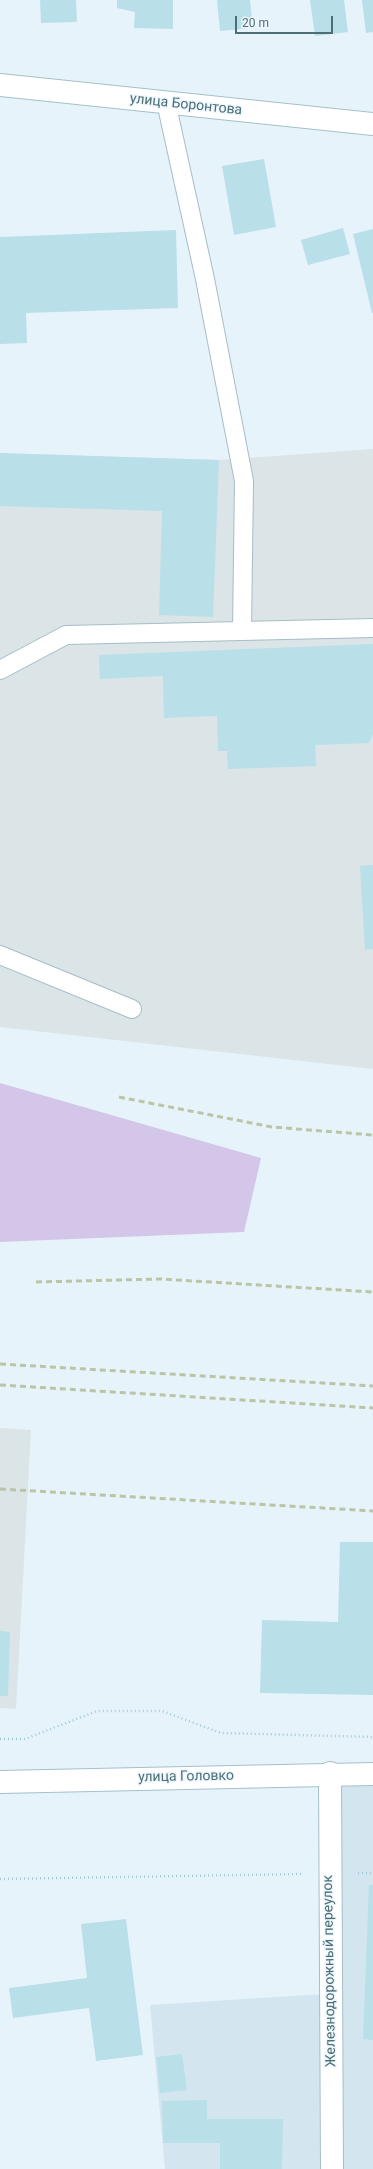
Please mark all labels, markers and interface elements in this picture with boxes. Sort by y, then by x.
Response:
scale bar [237,8,335,34]
text: 20 m [242,16,269,30]
street label: улица Боронтова [129,91,243,119]
street label: улица Головко [138,1768,234,1786]
street label: Железнодорожный переулок [320,1875,340,2067]

